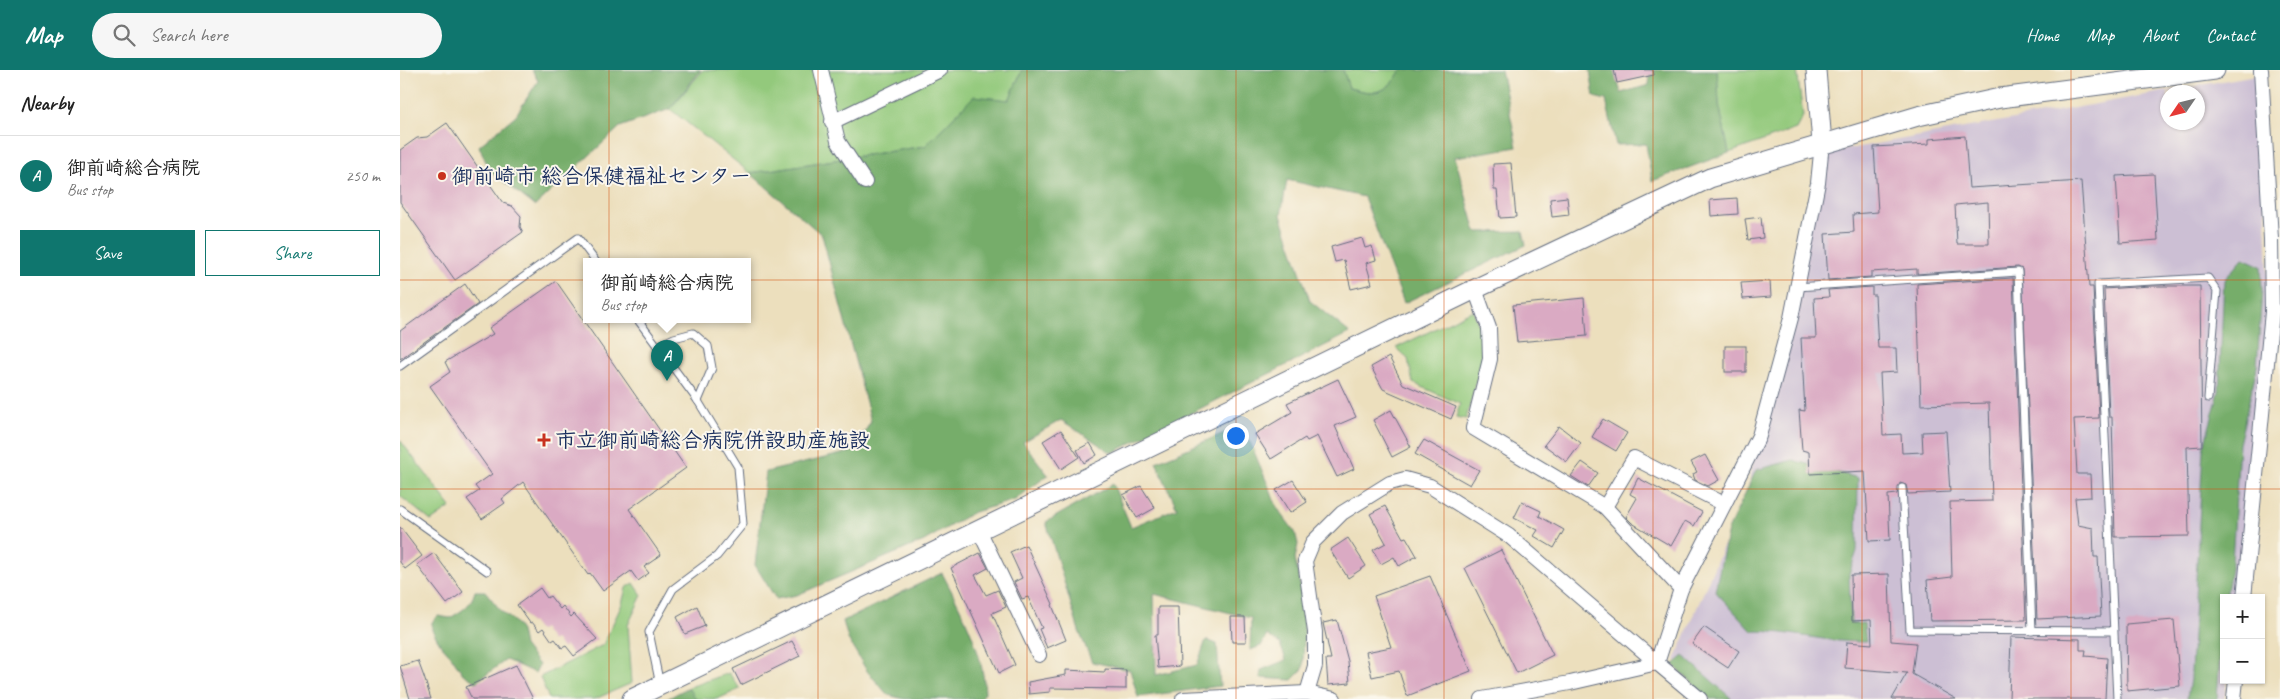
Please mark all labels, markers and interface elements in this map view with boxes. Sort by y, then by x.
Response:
search box [92,13,442,58]
text: Map [25,20,62,50]
icon: search [110,21,138,49]
text: Search here [150,23,228,47]
text: Home [2026,24,2059,46]
text: Map [2087,24,2114,46]
text: About [2142,24,2178,46]
text: Contact [2206,24,2255,46]
north arrow [2160,85,2205,130]
text: Nearby [20,90,73,116]
text: 御前崎総合病院 [67,156,200,180]
place label: 御前崎市 総合保健福祉センター [452,163,751,189]
text: A [32,166,40,186]
text: 250 m [346,166,380,186]
marker: 御前崎市 総合保健福祉センター [436,170,448,182]
text: Bus stop [67,180,113,200]
button: Save [20,230,195,276]
button: Share [205,230,380,276]
popup [583,258,751,323]
text: 御前崎総合病院 [600,271,734,295]
text: Bus stop [600,295,647,315]
pin: A [651,340,683,381]
your location [1223,423,1249,449]
place label: 市立御前崎総合病院併設助産施設 [555,427,870,453]
marker: 市立御前崎総合病院併設助産施設 [537,433,551,447]
map controls [2220,594,2265,684]
button: + [2220,594,2265,639]
button: − [2220,639,2265,684]

